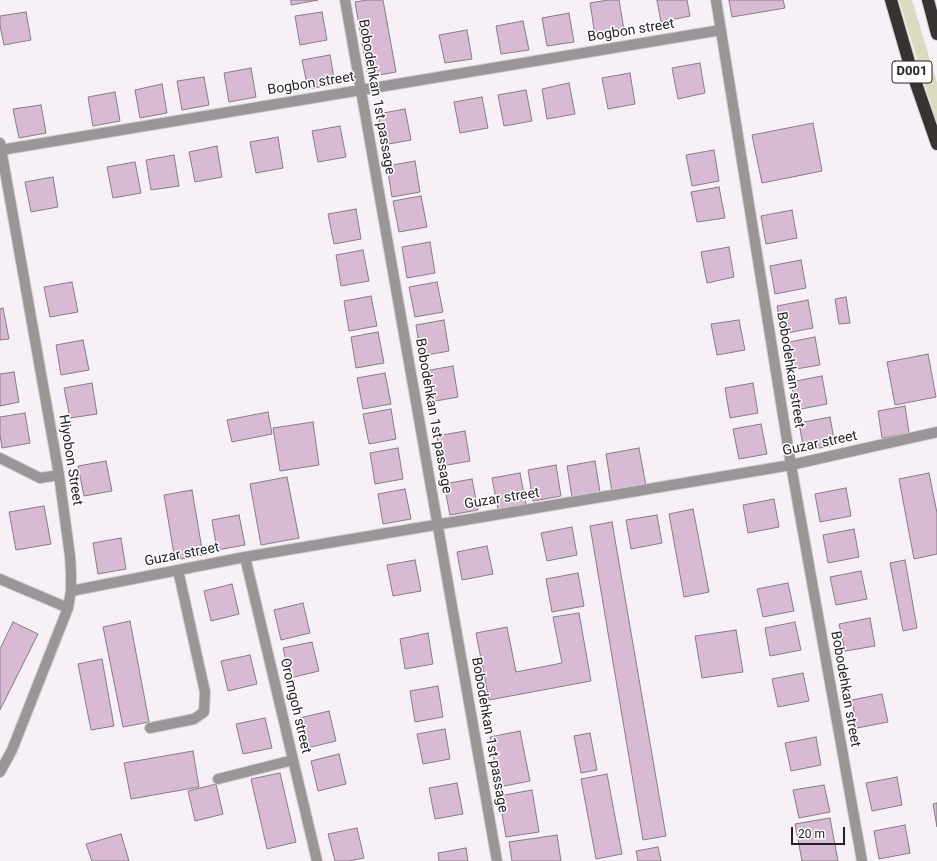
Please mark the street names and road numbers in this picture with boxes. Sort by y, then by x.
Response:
street label: Bogbon street [586,16,676,46]
street label: Bobodehkan 1st passage [354,18,398,176]
road number: D001 [892,61,932,83]
street label: Bogbon street [266,69,356,99]
street label: Bobodehkan street [773,311,807,429]
street label: Bobodehkan 1st passage [411,337,455,495]
street label: Hiyobon Street [55,413,85,507]
street label: Guzar street [781,428,859,460]
street label: Guzar street [463,485,541,513]
street label: Guzar street [143,540,221,570]
street label: Bobodehkan street [827,630,863,748]
street label: Bobodehkan 1st passage [467,656,511,814]
street label: Oromgoh street [276,657,314,755]

